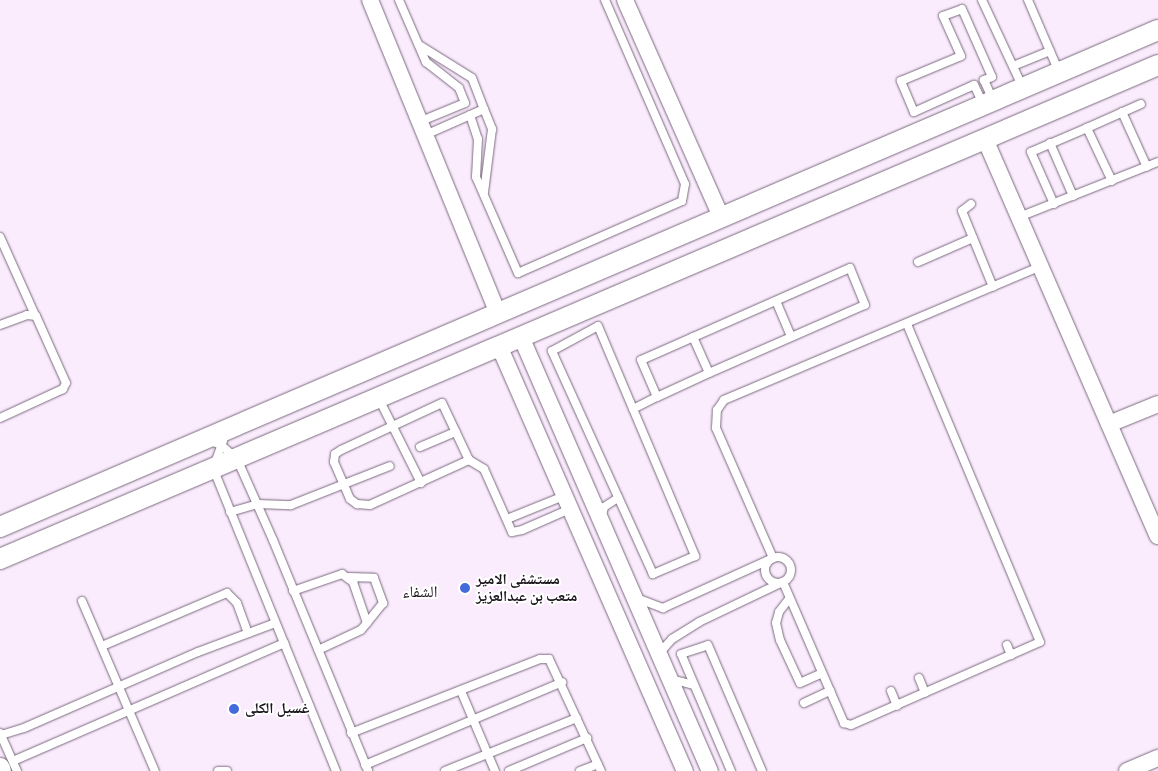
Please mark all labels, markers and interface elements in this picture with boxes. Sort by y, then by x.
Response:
place label: مستشفى الامير متعب بن عبدالعزيز [476,570,577,605]
marker: مستشفى الامير متعب بن عبدالعزيز [458,581,472,595]
district label: الشفاء [402,582,438,602]
place label: غسيل الكلى [245,700,310,718]
marker: غسيل الكلى [227,702,241,716]

